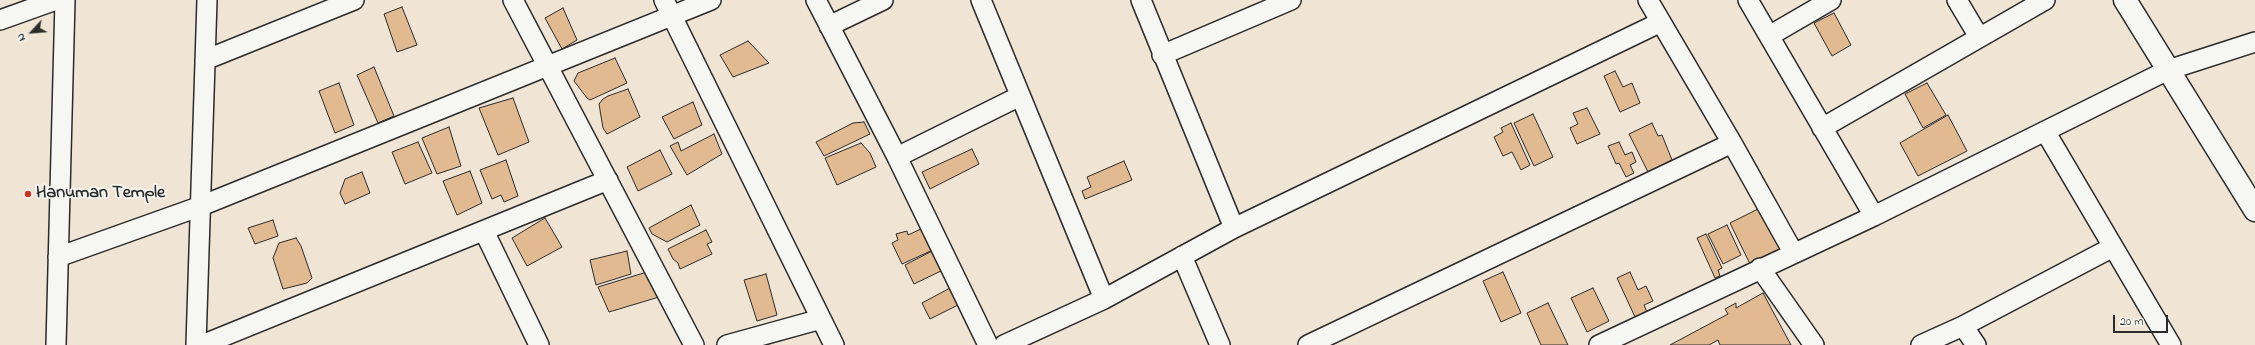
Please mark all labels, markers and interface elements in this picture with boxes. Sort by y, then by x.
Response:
north arrow [12,12,52,52]
text: N [12,30,30,44]
place label: Hanuman Temple [36,183,165,205]
marker: Hanuman Temple [23,189,33,199]
scale bar [2115,307,2170,333]
text: 20 m [2120,313,2143,331]

